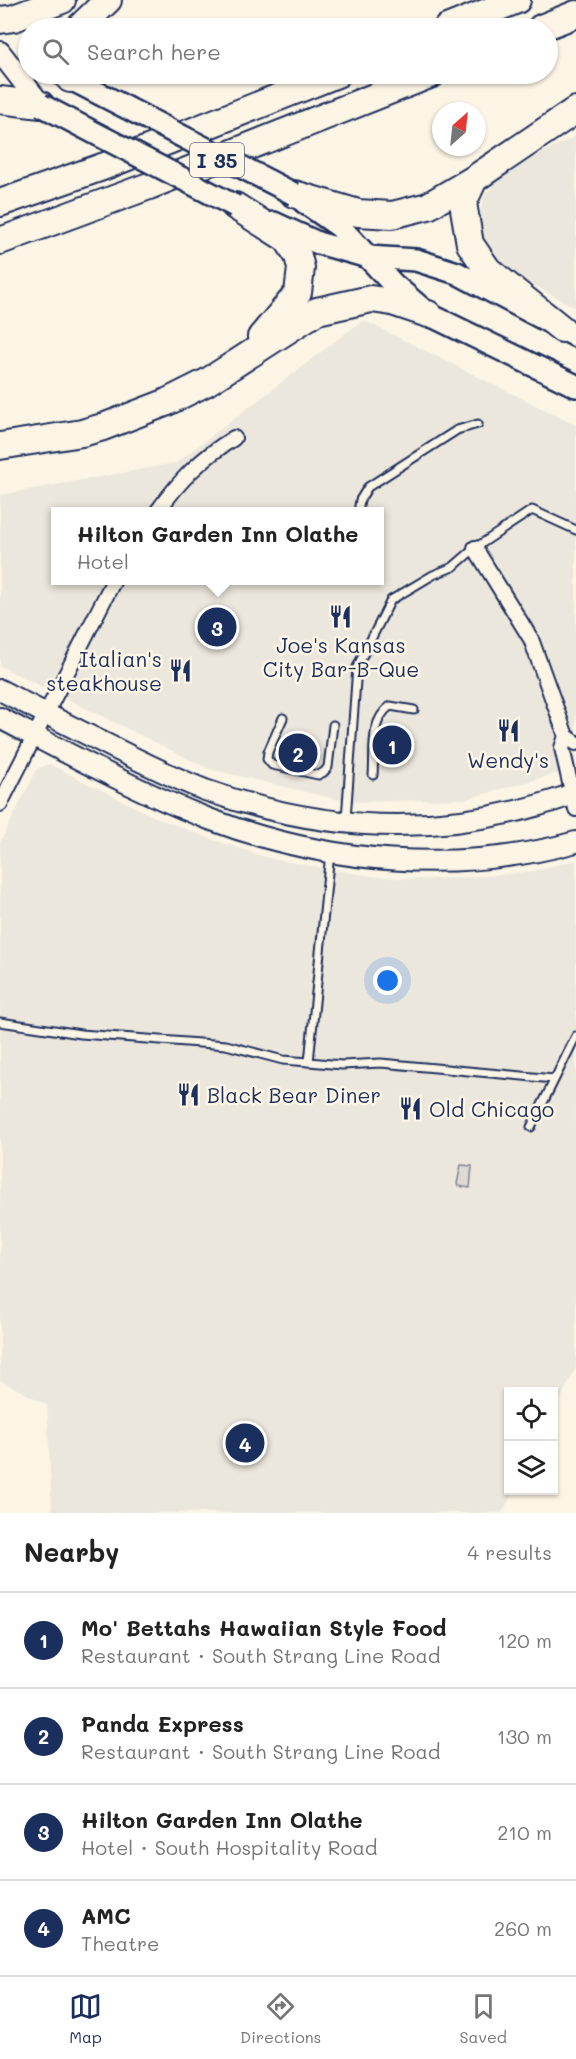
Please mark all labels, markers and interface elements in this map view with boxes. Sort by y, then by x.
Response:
search box [18,18,558,84]
icon: search [39,35,72,68]
text: Search here [87,37,221,66]
north arrow [432,102,486,156]
road number: I 35 [190,143,244,177]
popup [51,507,384,585]
text: Hilton Garden Inn Olathe [77,519,358,548]
text: Hotel [77,548,129,574]
restaurant icon: Joe's Kansas City Bar-B-Que [328,603,354,629]
pin: 3 [198,604,236,650]
place label: Joe's Kansas City Bar-B-Que [263,631,419,682]
place label: Italian's steakhouse [46,645,162,696]
restaurant icon: Italian's steakhouse [167,657,193,683]
restaurant icon: Wendy's [495,718,521,744]
pin: 1 [372,722,412,768]
pin: 2 [278,730,318,776]
place label: Wendy's [467,746,549,773]
your location [373,966,402,995]
restaurant icon: Black Bear Diner [176,1081,202,1107]
place label: Black Bear Diner [207,1081,381,1108]
restaurant icon: Old Chicago [398,1095,424,1121]
place label: Old Chicago [429,1095,554,1122]
map controls [504,1387,558,1495]
button: locate [504,1387,558,1441]
pin: 4 [226,1420,264,1466]
button: layers [504,1441,558,1495]
text: Nearby [24,1535,119,1569]
text: 4 results [467,1539,552,1565]
text: Mo' Bettahs Hawaiian Style Food [81,1613,447,1642]
text: 1 [39,1627,48,1653]
text: 120 m [497,1627,552,1653]
text: Restaurant · South Strang Line Road [81,1642,441,1668]
text: Panda Express [81,1709,244,1738]
text: 2 [38,1723,49,1749]
text: 130 m [497,1723,552,1749]
text: Restaurant · South Strang Line Road [81,1738,441,1764]
text: Hilton Garden Inn Olathe [81,1805,363,1834]
text: 3 [38,1819,50,1845]
text: 210 m [497,1819,552,1845]
text: Hotel · South Hospitality Road [81,1834,378,1860]
text: AMC [81,1901,130,1930]
text: 4 [37,1915,50,1941]
text: 260 m [494,1915,552,1941]
text: Theatre [81,1930,159,1956]
tab: Map [69,1990,102,2047]
tab: Directions [240,1990,321,2047]
tab: Saved [459,1990,507,2047]

